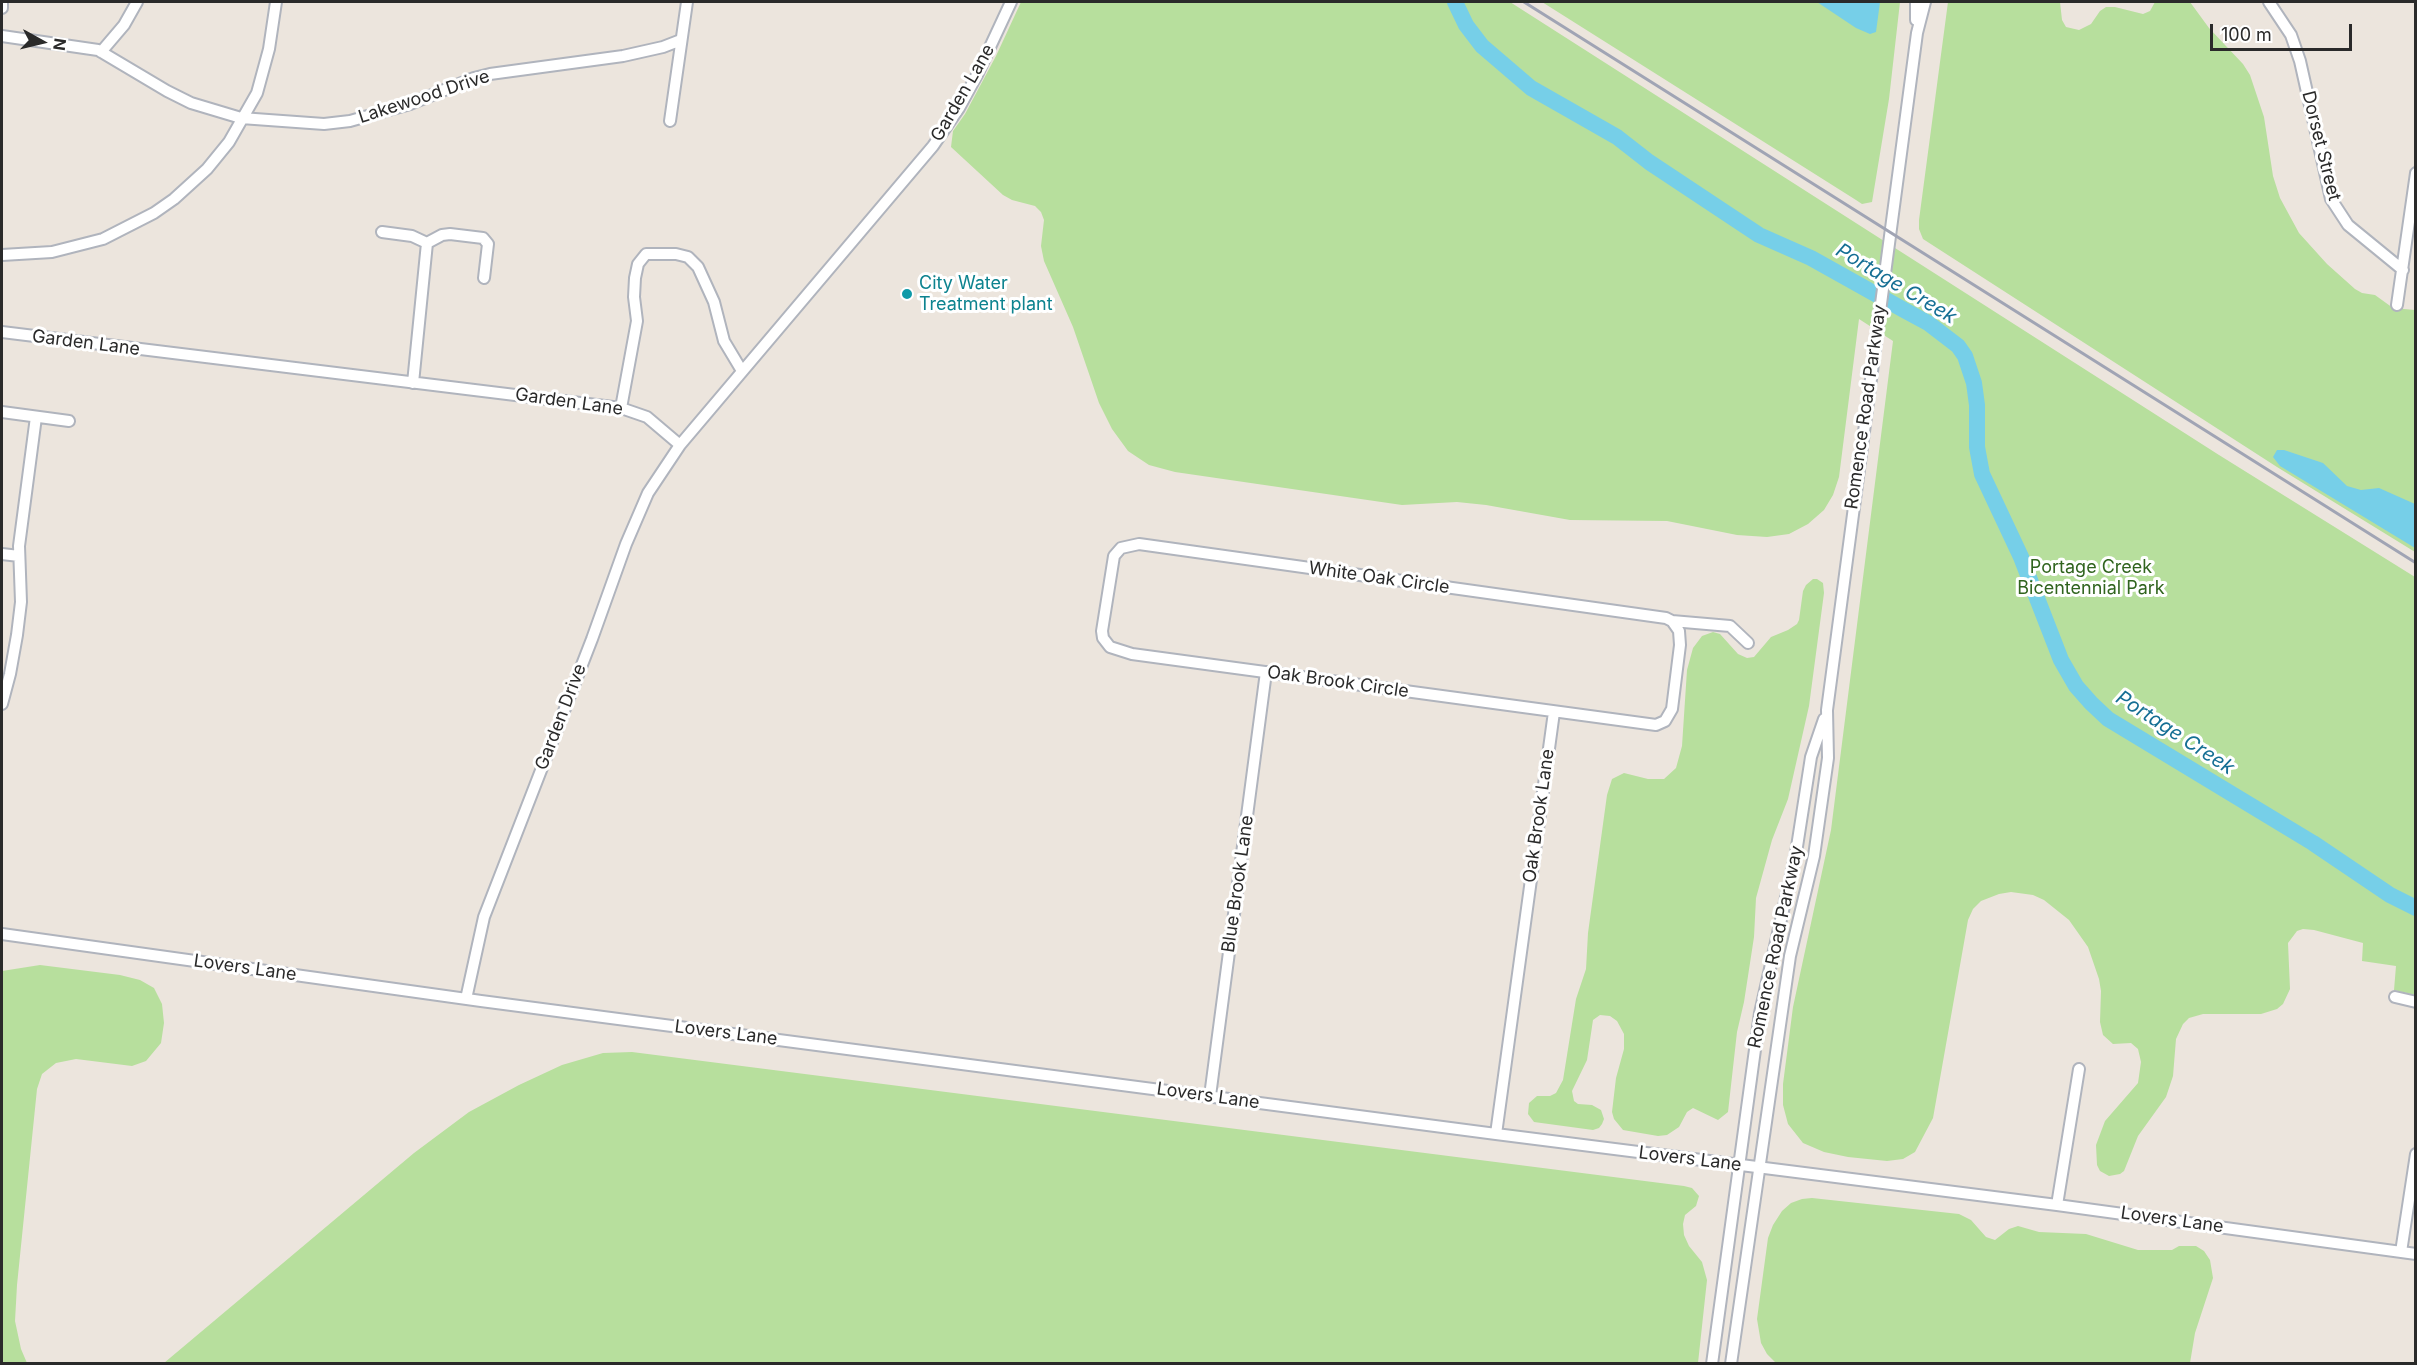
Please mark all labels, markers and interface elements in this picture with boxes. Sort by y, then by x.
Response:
north arrow [12,12,72,72]
scale bar [2213,12,2356,50]
text: 100 m [2221,24,2272,45]
text: N [49,37,71,52]
street label: Garden Lane [926,41,1000,145]
street label: Lakewood Drive [356,66,492,128]
street label: Dorset Street [2297,89,2345,203]
water label: Portage Creek [1831,239,1961,329]
place label: City Water Treatment plant [919,273,1053,316]
marker: City Water Treatment plant [900,287,914,301]
street label: Romence Road Parkway [1841,303,1891,511]
street label: Garden Lane [31,326,141,360]
street label: Garden Lane [514,384,624,420]
street label: White Oak Circle [1307,557,1451,599]
park label: Portage Creek Bicentennial Park [2017,557,2165,600]
street label: Garden Drive [531,661,591,773]
street label: Oak Brook Circle [1266,661,1410,703]
water label: Portage Creek [2111,686,2239,780]
street label: Oak Brook Lane [1519,748,1559,884]
street label: Blue Brook Lane [1218,814,1258,954]
street label: Romence Road Parkway [1744,844,1808,1050]
street label: Lovers Lane [192,950,298,986]
street label: Lovers Lane [673,1016,779,1050]
street label: Lovers Lane [1155,1078,1261,1114]
street label: Lovers Lane [1637,1142,1743,1176]
street label: Lovers Lane [2119,1202,2225,1238]

